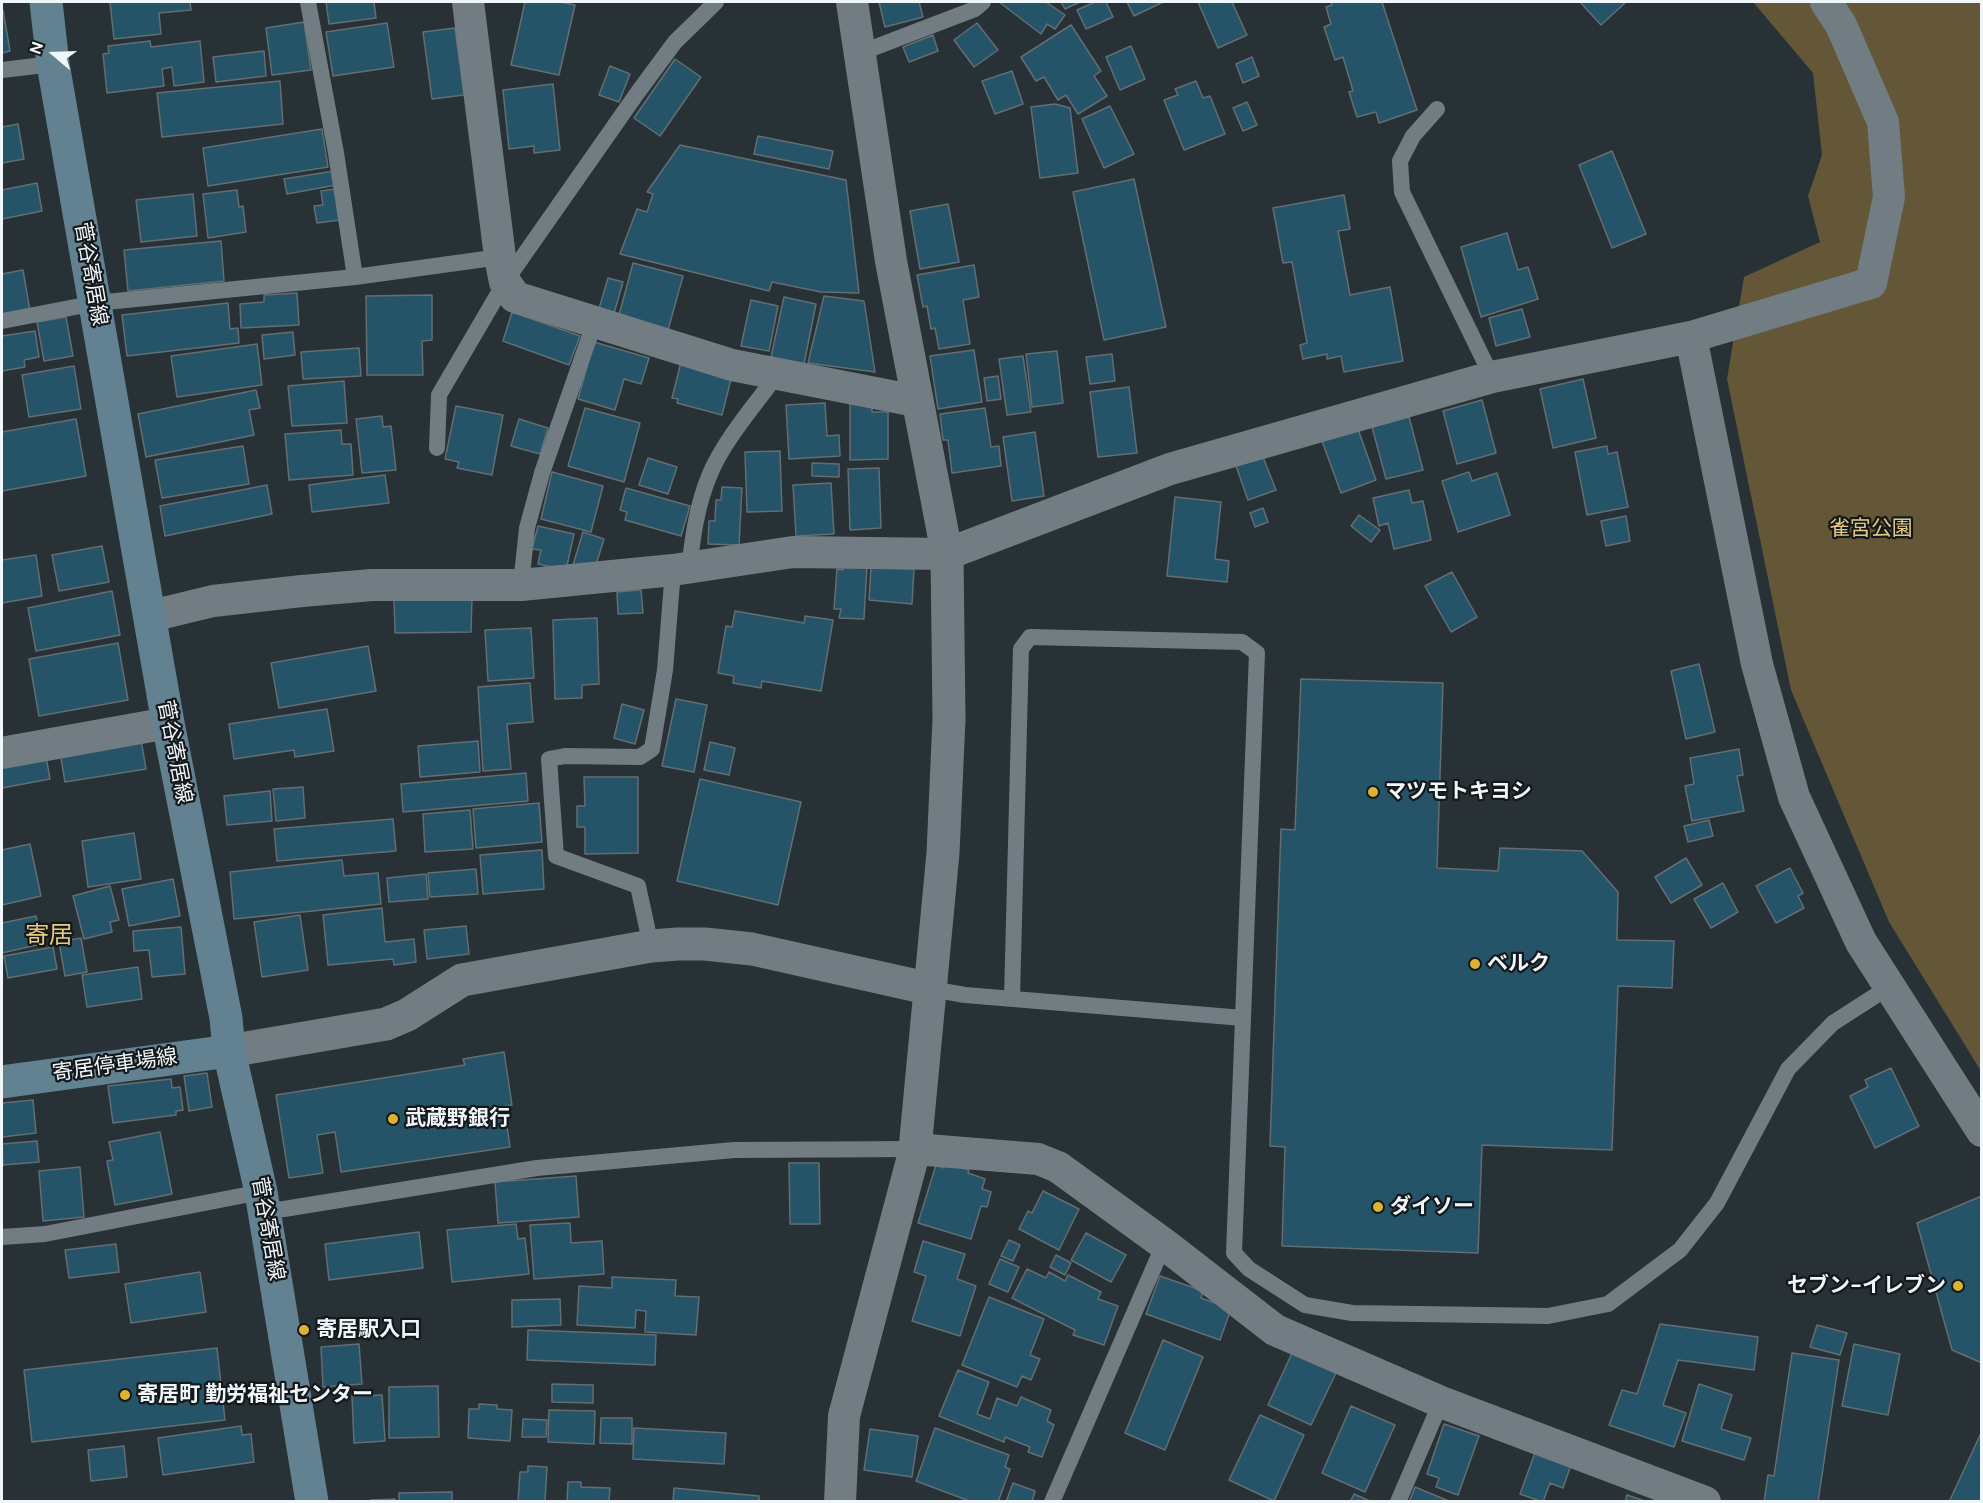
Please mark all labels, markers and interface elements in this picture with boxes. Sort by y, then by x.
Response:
north arrow [24,24,84,84]
text: N [25,39,48,57]
street label: 菅谷寄居線 [68,220,112,328]
park label: 雀宮公園 [1829,516,1913,542]
street label: 菅谷寄居線 [152,698,196,806]
place label: マツモトキヨシ [1385,779,1532,805]
marker: マツモトキヨシ [1366,785,1380,799]
district label: 寄居 [25,923,73,951]
place label: ベルク [1487,951,1550,977]
marker: ベルク [1468,957,1482,971]
street label: 寄居停車場線 [51,1045,179,1087]
place label: 武蔵野銀行 [405,1106,510,1132]
marker: 武蔵野銀行 [386,1112,400,1126]
street label: 菅谷寄居線 [245,1175,289,1283]
place label: ダイソー [1390,1194,1474,1220]
marker: ダイソー [1371,1200,1385,1214]
place label: セブン-イレブン [1787,1273,1946,1299]
marker: セブン-イレブン [1951,1279,1965,1293]
place label: 寄居駅入口 [316,1317,421,1343]
marker: 寄居駅入口 [297,1323,311,1337]
place label: 寄居町 勤労福祉センター [137,1382,373,1408]
marker: 寄居町 勤労福祉センター [118,1388,132,1402]

